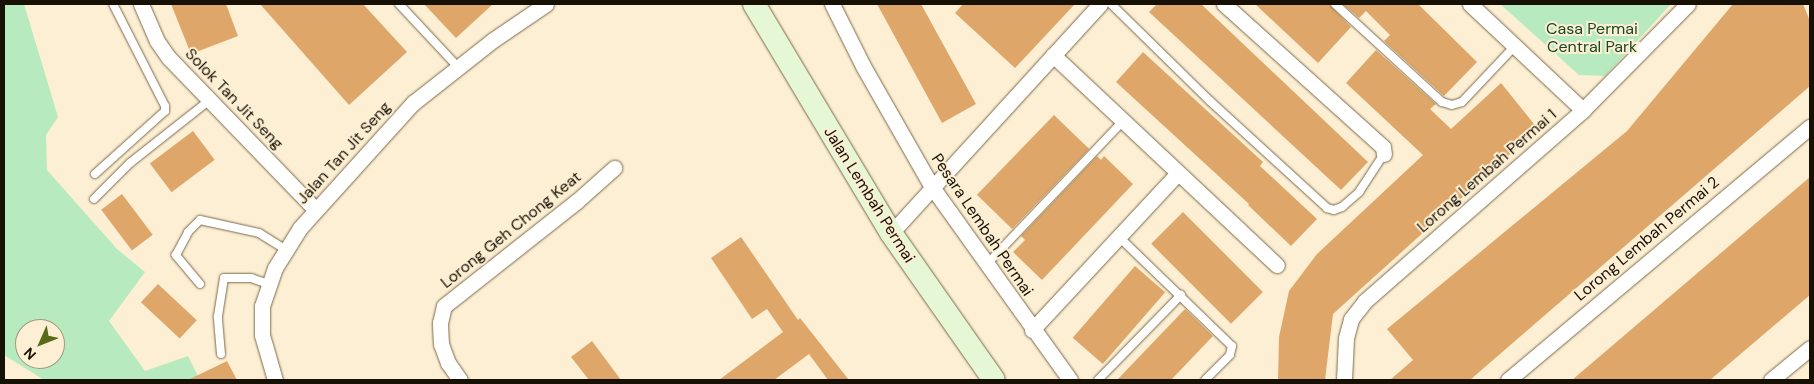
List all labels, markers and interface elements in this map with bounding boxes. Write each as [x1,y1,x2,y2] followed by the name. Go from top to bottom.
[1546,19,1638,57] park label: Casa Permai Central Park
[181,45,287,153] street label: Solok Tan Jit Seng
[293,98,395,208] street label: Jalan Tan Jit Seng
[1413,105,1561,237] street label: Lorong Lembah Permai 1
[819,123,919,267] street label: Jalan Lembah Permai
[927,150,1037,300] street label: Pesara Lembah Permai
[437,168,585,292] street label: Lorong Geh Chong Keat
[1571,173,1723,305] street label: Lorong Lembah Permai 2
[15,319,65,369] north arrow
[20,344,40,364] text: N

